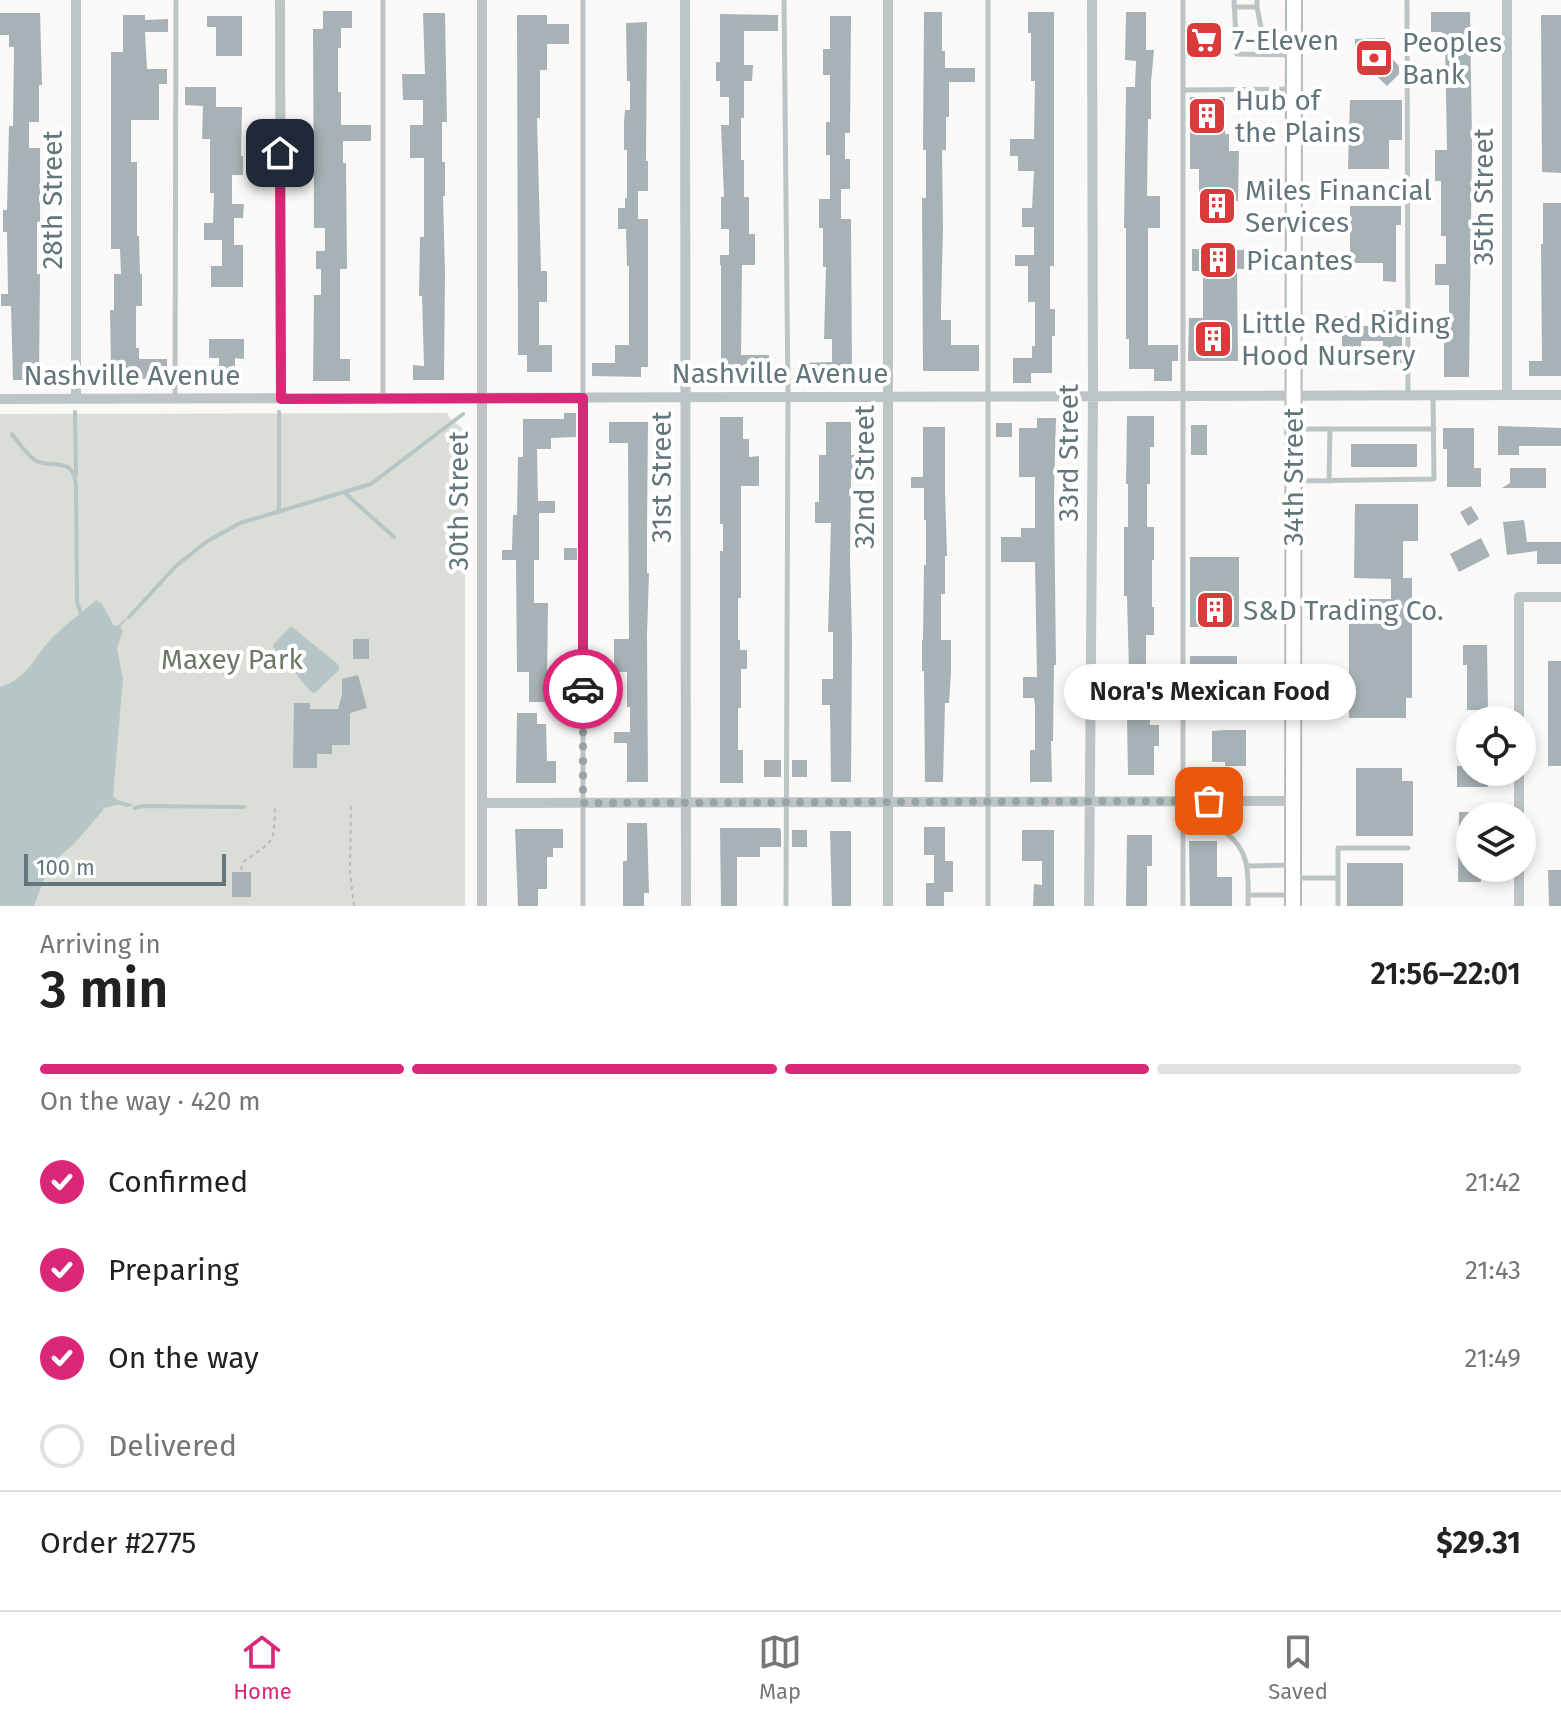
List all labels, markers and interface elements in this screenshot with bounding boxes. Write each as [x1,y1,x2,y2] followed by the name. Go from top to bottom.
[1183,19,1225,61] supermarket icon: 7-Eleven
[1232,24,1339,57] place label: 7-Eleven
[1402,26,1502,91] place label: Peoples Bank
[1353,37,1395,79] bank icon: Peoples Bank
[1235,84,1361,149] place label: Hub of the Plains
[1186,95,1228,137] building icon: Hub of the Plains
[246,119,314,187] pin
[1467,127,1500,266] street label: 35th Street
[36,130,69,270] street label: 28th Street
[258,131,302,175] icon: home
[1245,174,1432,239] place label: Miles Financial Services
[1196,185,1238,227] building icon: Miles Financial Services
[1197,239,1239,281] building icon: Picantes
[1246,244,1353,277] place label: Picantes
[1241,307,1450,372] place label: Little Red Riding Hood Nursery
[1192,318,1234,360] building icon: Little Red Riding Hood Nursery
[672,357,888,390] street label: Nashville Avenue
[24,359,240,392] street label: Nashville Avenue
[1052,383,1085,522] street label: 33rd Street
[848,404,881,549] street label: 32nd Street
[1277,407,1310,546] street label: 34th Street
[645,410,678,543] street label: 31st Street
[442,430,475,571] street label: 30th Street
[1194,589,1236,631] building icon: S&D Trading Co.
[1243,594,1444,627] place label: S&D Trading Co.
[161,643,304,676] park label: Maxey Park
[543,649,623,729] courier
[1063,665,1355,721] callout: Nora's Mexican Food
[561,667,605,711] icon: car
[1090,676,1330,707] text: Nora's Mexican Food
[1456,706,1536,882] map controls
[1456,706,1536,786] button: locate
[1175,767,1243,835] pin
[1187,779,1231,823] icon: bag
[1456,802,1536,882] button: layers
[24,850,226,886] scale bar
[36,854,95,881] text: 100 m
[40,929,161,960] text: Arriving in
[1370,956,1521,992] text: 21:56–22:01
[40,958,168,1021] text: 3 min
[40,1086,261,1117] text: On the way · 420 m
[40,1160,84,1204] icon: check
[108,1164,248,1200] text: Confirmed
[1465,1167,1521,1198] text: 21:42
[40,1248,84,1292] icon: check
[108,1252,239,1288] text: Preparing
[1465,1255,1521,1286] text: 21:43
[40,1336,84,1380] icon: check
[108,1340,259,1376] text: On the way
[1464,1343,1521,1374] text: 21:49
[108,1428,237,1464] text: Delivered
[40,1525,196,1561] text: Order #2775
[1436,1525,1521,1561] text: $29.31
[233,1630,292,1705] tab: Home
[758,1630,802,1705] tab: Map
[1268,1630,1328,1705] tab: Saved

